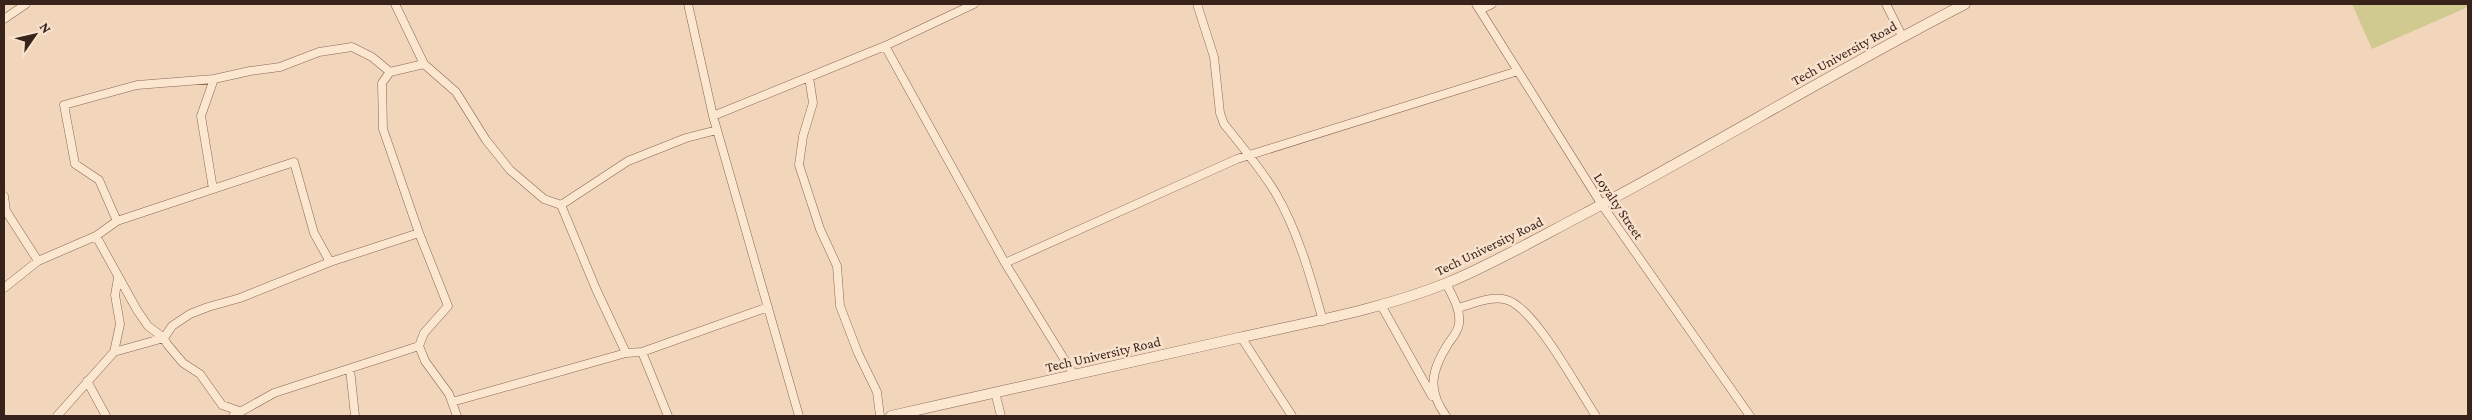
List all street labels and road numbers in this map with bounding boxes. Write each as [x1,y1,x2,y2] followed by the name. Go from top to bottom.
[1789,17,1900,89] street label: Tech University Road
[1591,170,1647,243] street label: Loyalty Street
[1433,213,1546,279] street label: Tech University Road
[1044,333,1163,375] street label: Tech University Road

